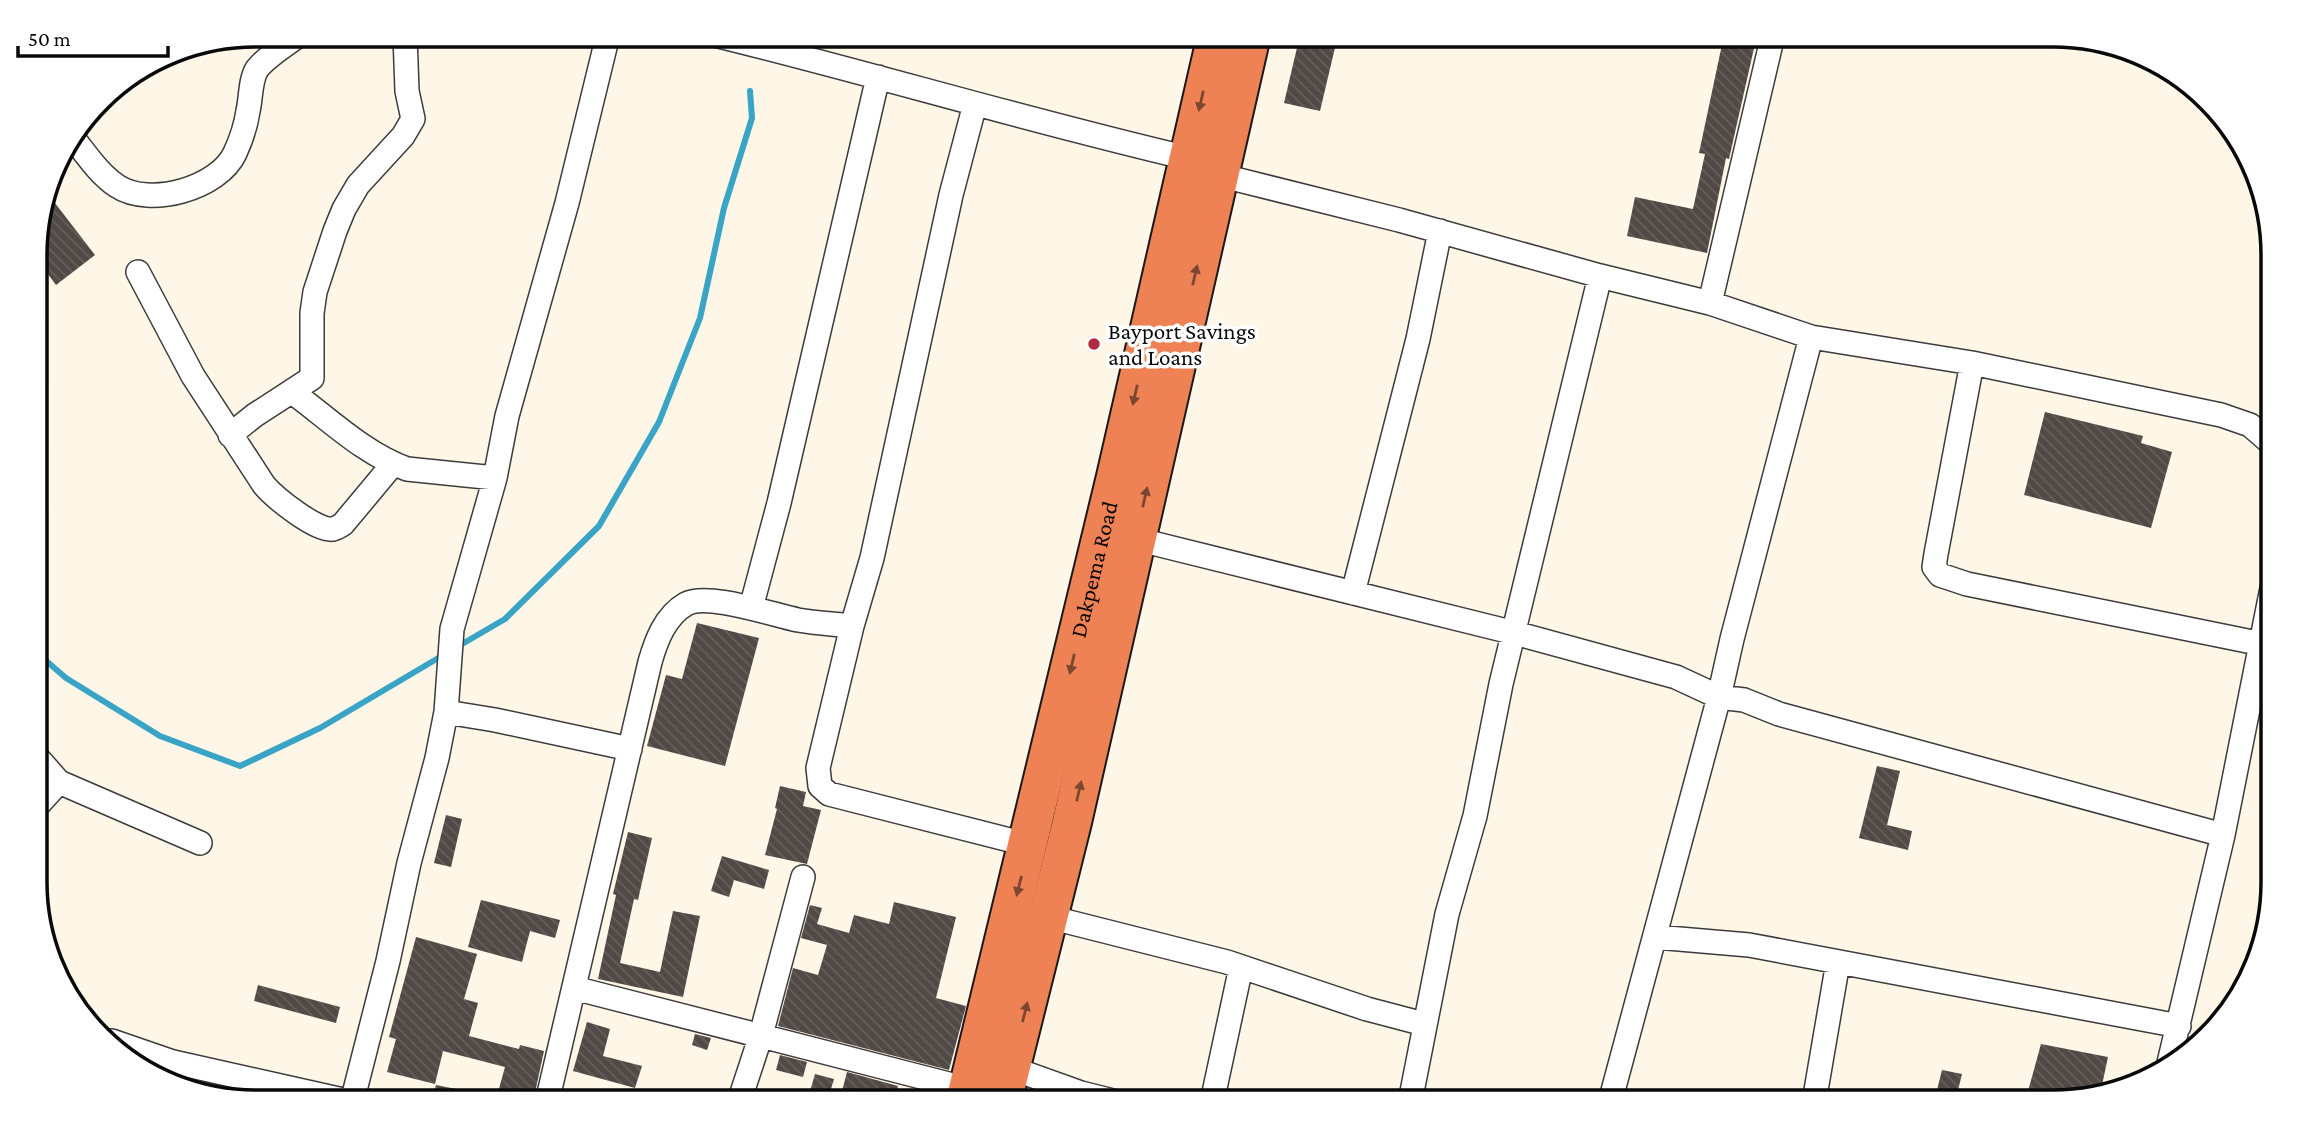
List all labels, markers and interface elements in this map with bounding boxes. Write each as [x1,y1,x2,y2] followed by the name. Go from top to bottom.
[18,14,168,58] scale bar
[28,27,71,51] text: 50 m
[1195,91,1206,113] one-way arrow
[1190,264,1201,286] one-way arrow
[1108,318,1256,370] place label: Bayport Savings and Loans
[1086,336,1102,352] marker: Bayport Savings and Loans
[1129,384,1140,406] one-way arrow
[1140,486,1151,508] one-way arrow
[1065,499,1123,640] street label: Dakpema Road
[1066,653,1077,675] one-way arrow
[1073,780,1084,802] one-way arrow
[1013,875,1024,897] one-way arrow
[1020,1001,1031,1023] one-way arrow

